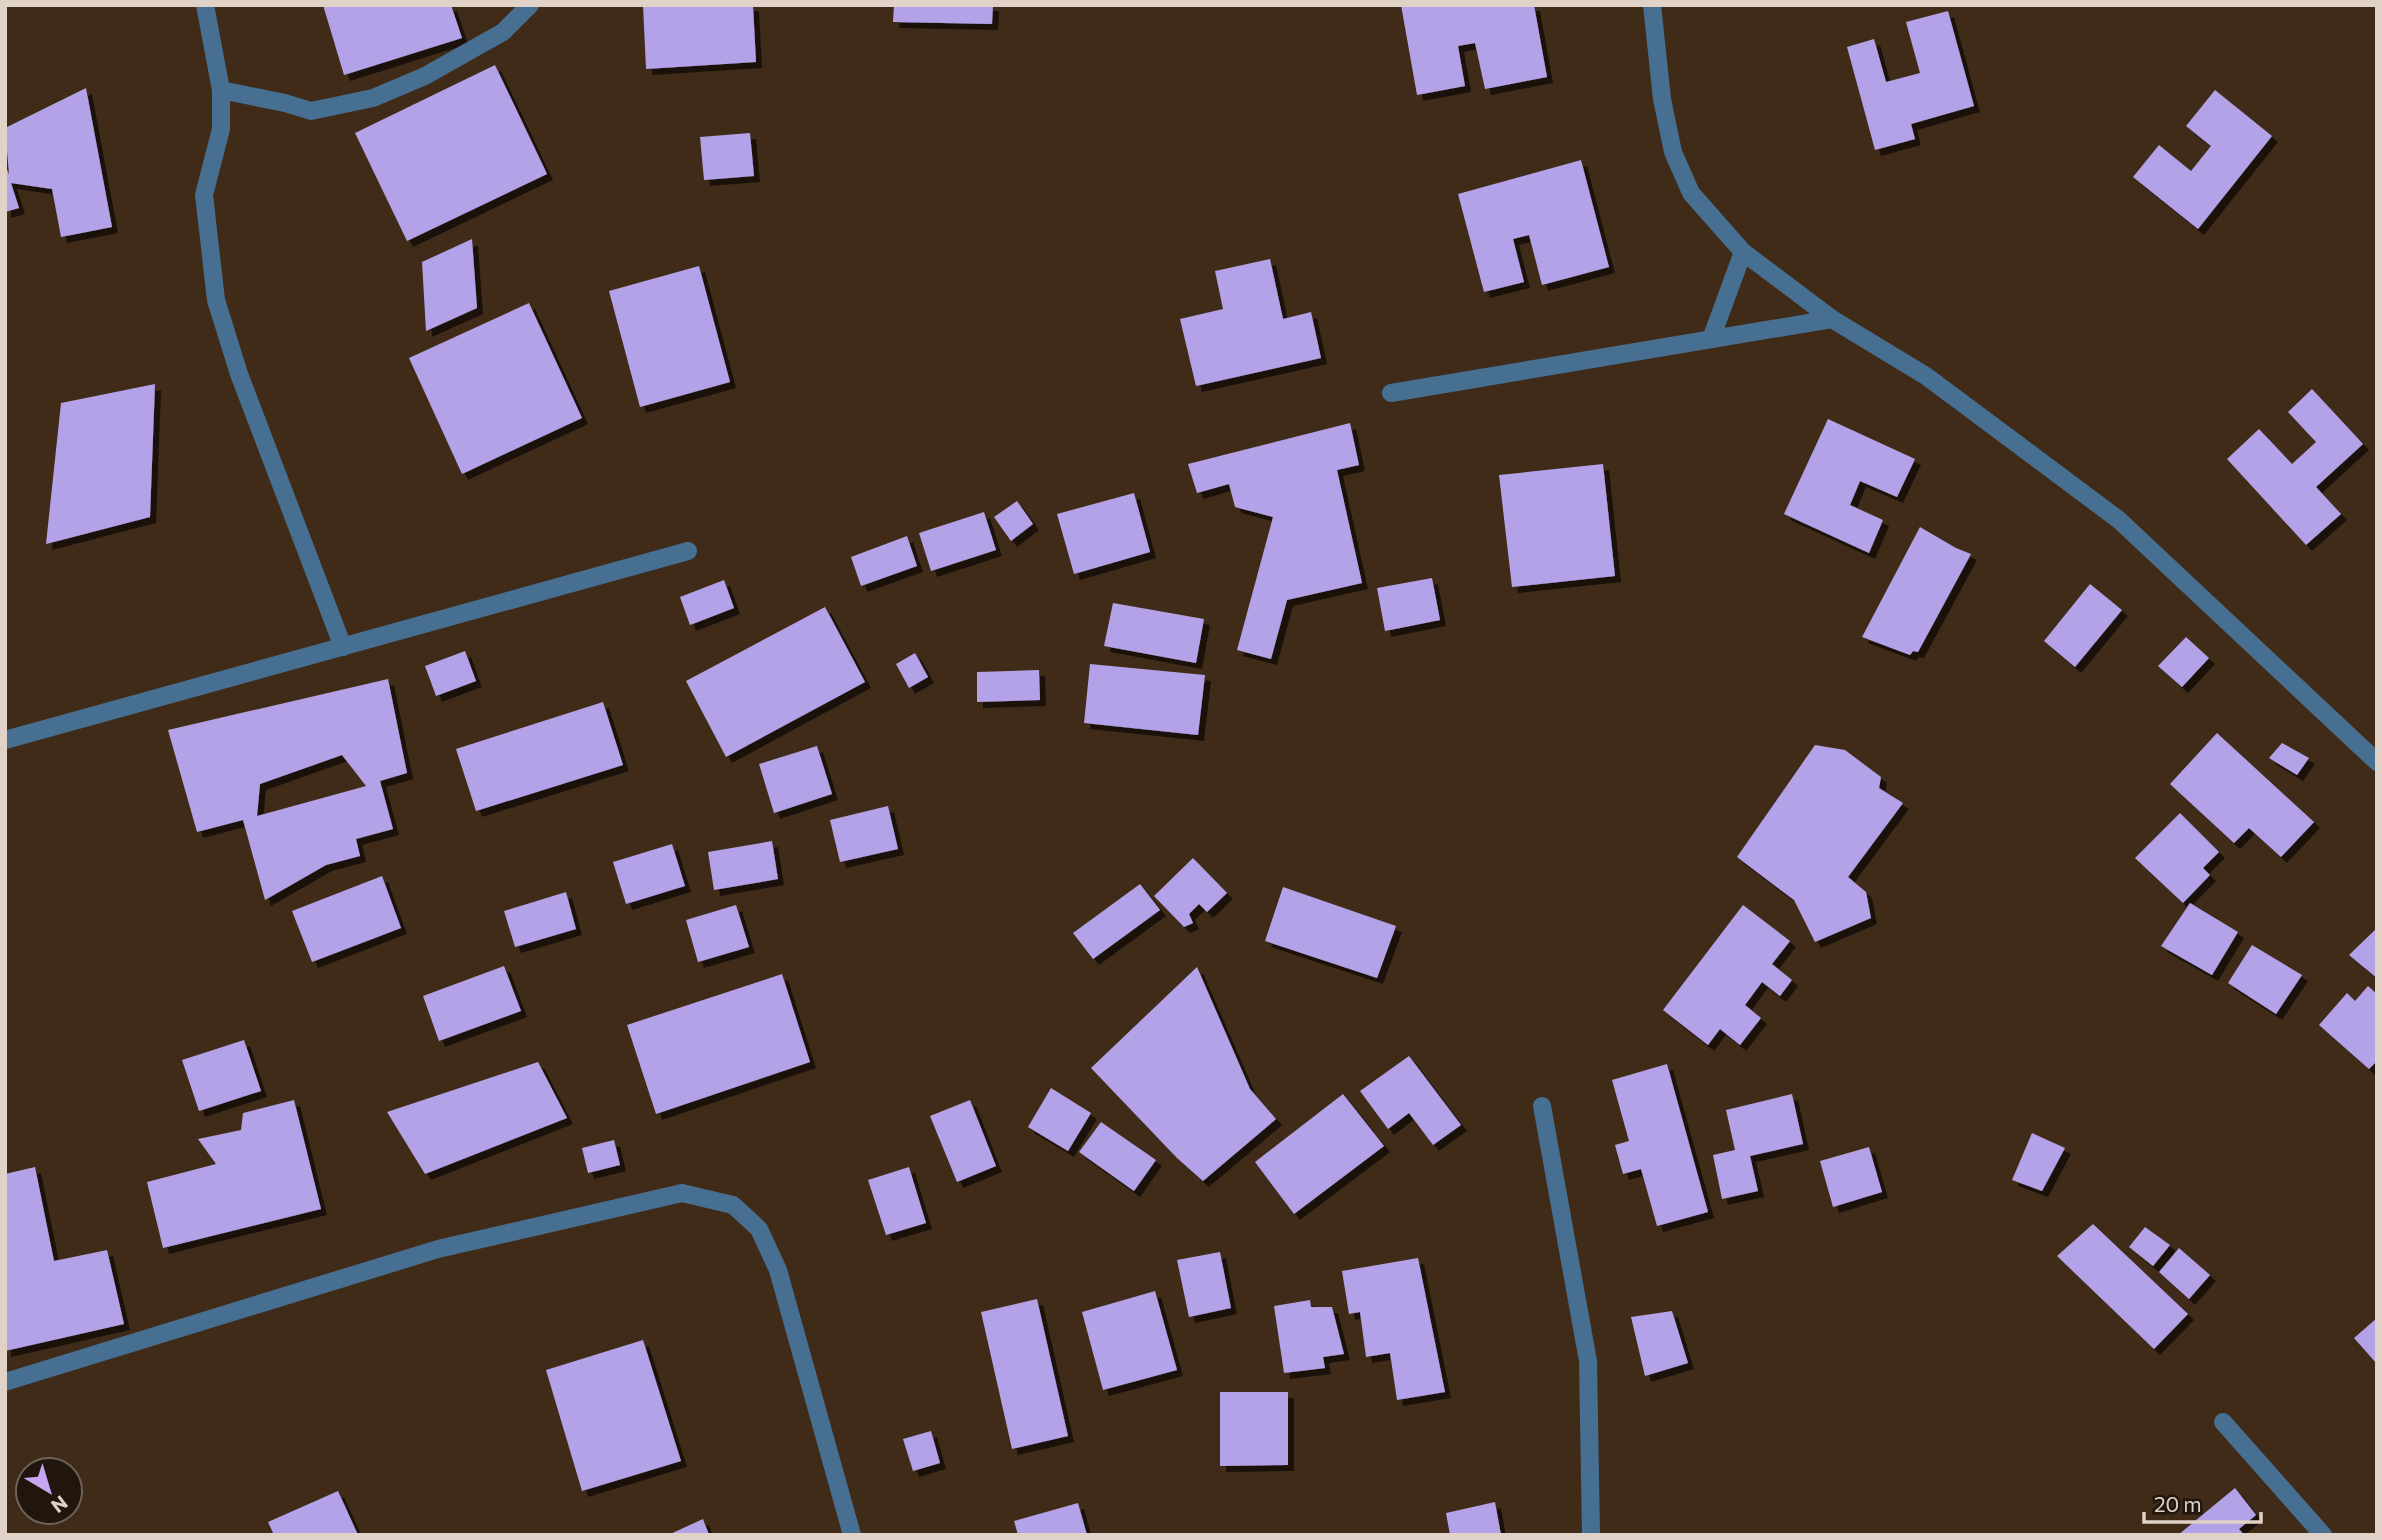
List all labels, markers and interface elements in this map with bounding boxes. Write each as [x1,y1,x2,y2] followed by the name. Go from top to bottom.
[14,1456,84,1526] north arrow
[2144,1480,2261,1524] scale bar
[47,1491,72,1518] text: N
[2154,1491,2202,1516] text: 20 m

